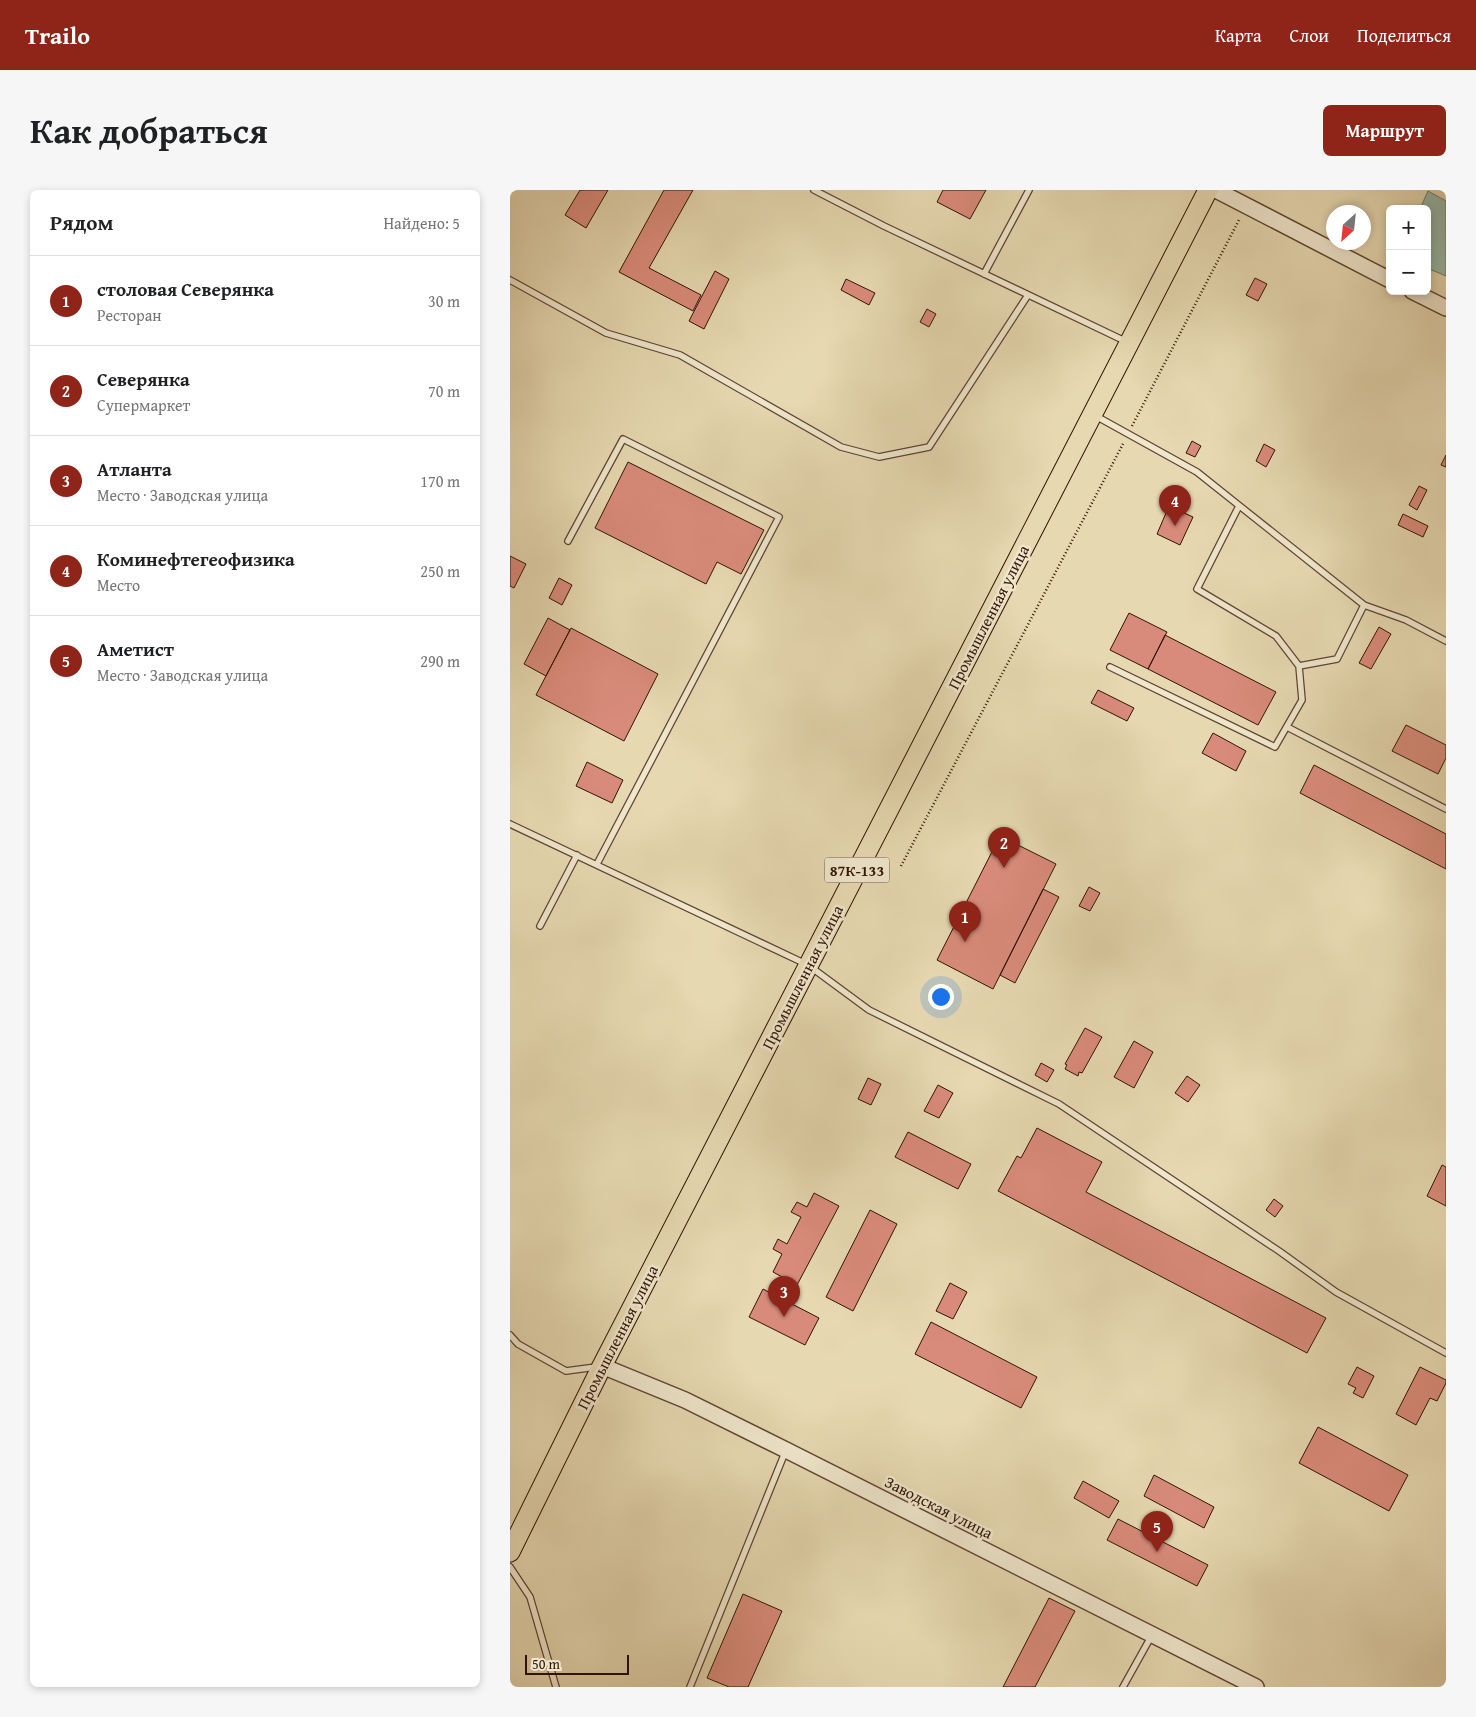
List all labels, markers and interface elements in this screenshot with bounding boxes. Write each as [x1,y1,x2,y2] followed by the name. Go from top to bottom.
[25,18,90,53] text: Trailo
[1215,22,1262,49] text: Карта
[1290,22,1329,49] text: Слои
[1357,22,1451,49] text: Поделиться
[30,105,268,156] text: Как добраться
[1323,105,1446,156] button: Маршрут
[1326,205,1371,250] north arrow
[1386,205,1431,295] map controls
[1386,205,1431,250] button: +
[50,207,113,238] text: Рядом
[383,211,460,235] text: Найдено: 5
[1386,250,1431,295] button: −
[97,275,274,303] text: столовая Северянка
[62,289,70,313] text: 1
[428,289,460,313] text: 30 m
[97,303,162,327] text: Ресторан
[97,365,190,393] text: Северянка
[62,379,70,403] text: 2
[428,379,460,403] text: 70 m
[97,393,190,417] text: Супермаркет
[97,455,172,483] text: Атланта
[62,469,70,493] text: 3
[420,469,460,493] text: 170 m
[97,483,268,507] text: Место · Заводская улица
[1159,485,1191,526] pin: 4
[941,540,1035,693] street label: Промышленная улица
[97,545,295,573] text: Коминефтегеофизика
[62,559,70,583] text: 4
[420,559,460,583] text: 250 m
[97,573,140,597] text: Место
[97,635,174,663] text: Аметист
[62,649,70,673] text: 5
[420,649,460,673] text: 290 m
[97,663,268,687] text: Место · Заводская улица
[988,827,1020,868] pin: 2
[824,858,890,882] road number: 87К-133
[755,900,849,1053] street label: Промышленная улица
[949,901,981,942] pin: 1
[928,984,954,1010] your location
[570,1260,664,1413] street label: Промышленная улица
[768,1276,800,1317] pin: 3
[881,1469,998,1545] street label: Заводская улица
[1141,1511,1173,1552] pin: 5
[525,1652,629,1675] scale bar
[532,1654,560,1674] text: 50 m

